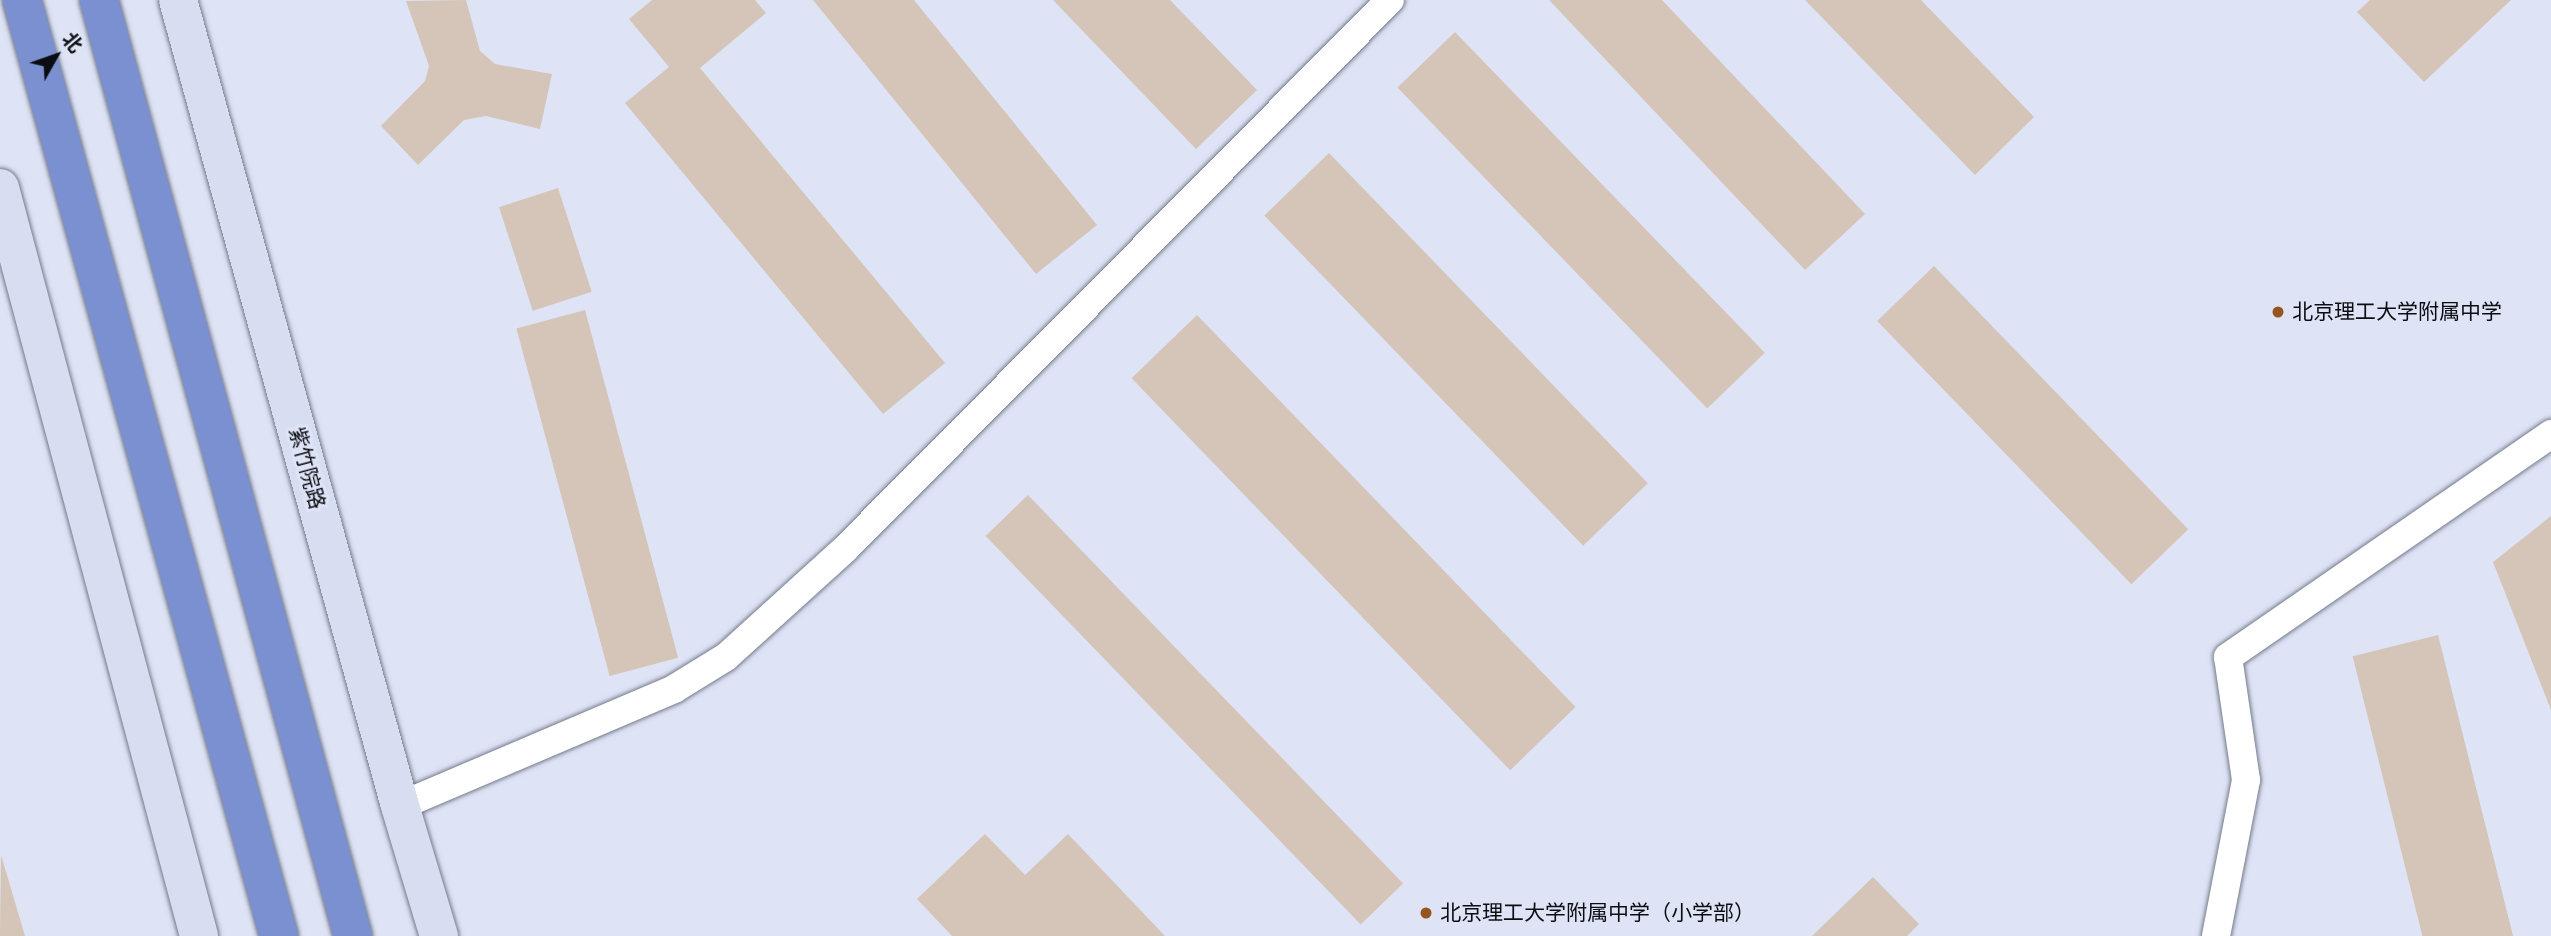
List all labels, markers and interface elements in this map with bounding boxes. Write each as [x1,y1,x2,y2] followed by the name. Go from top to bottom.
[21,21,91,91] north arrow
[58,27,87,57] text: 北
[2292,299,2502,325] place label: 北京理工大学附属中学
[2270,304,2286,320] marker: 北京理工大学附属中学
[284,424,330,512] street label: 紫竹院路
[1440,900,1755,926] place label: 北京理工大学附属中学（小学部）
[1418,905,1434,921] marker: 北京理工大学附属中学（小学部）

